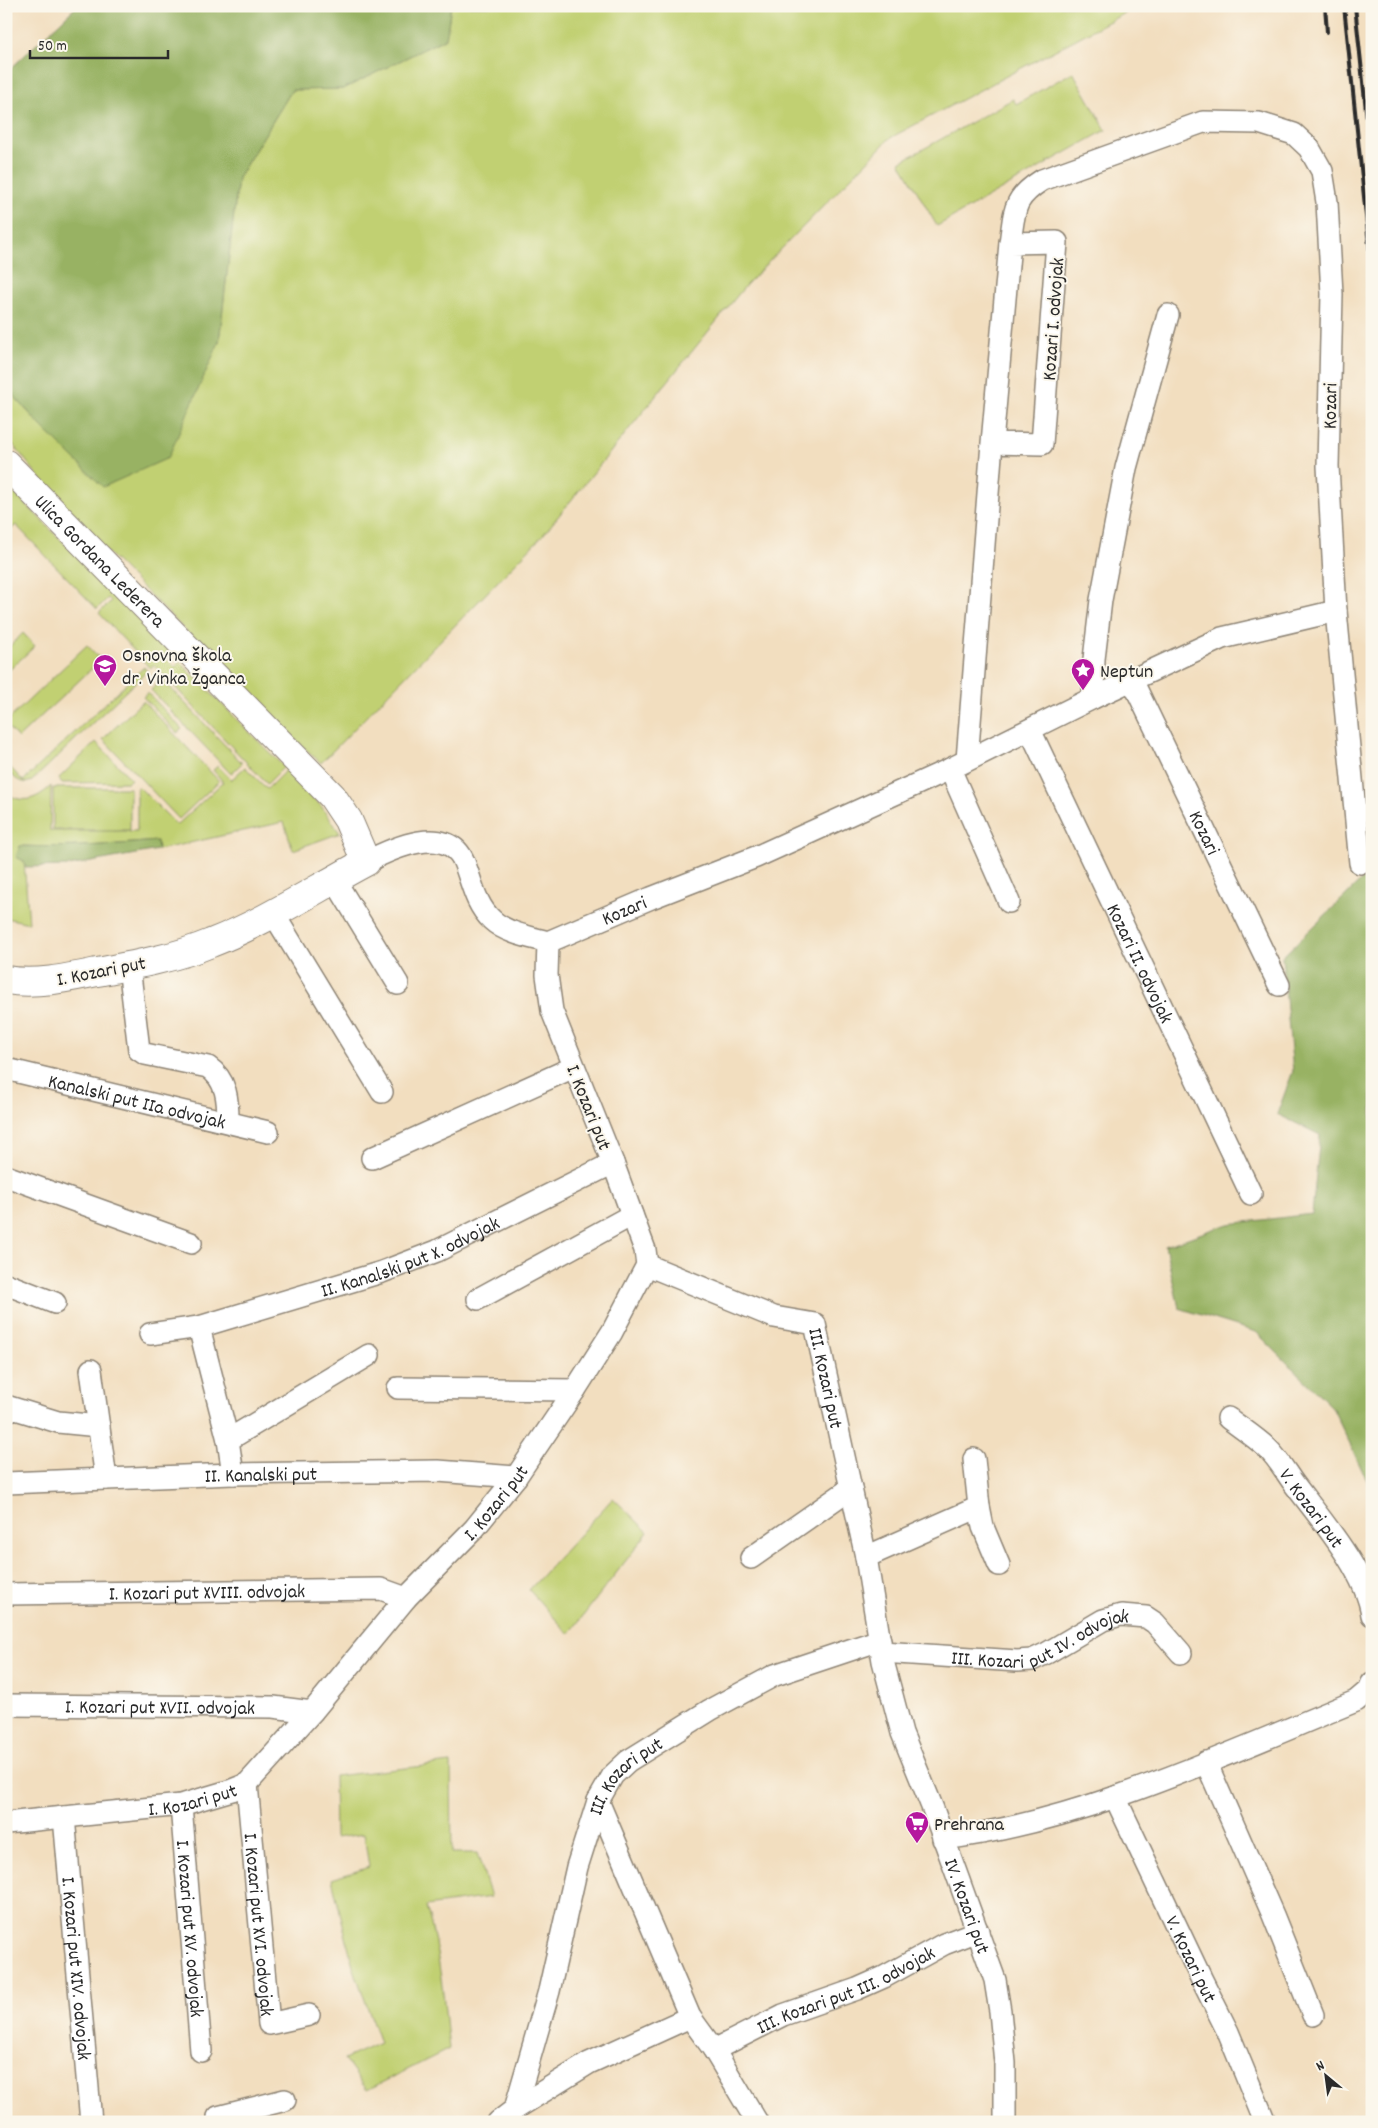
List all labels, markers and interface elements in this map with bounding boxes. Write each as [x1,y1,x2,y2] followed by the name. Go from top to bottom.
[30,28,168,60] scale bar
[38,36,67,58] text: 50 m
[1037,257,1073,382] street label: Kozari I. odvojak
[1318,382,1346,429] street label: Kozari
[27,490,171,636] street label: Ulica Gordana Lederera
[122,643,246,694] place label: Osnovna škola dr. Vinka Žganca
[92,653,118,687] school or university icon: Osnovna škola dr. Vinka Žganca
[1070,657,1096,691] place icon: Neptun
[1100,659,1153,687] place label: Neptun
[1180,807,1225,861] street label: Kozari
[598,890,652,934] street label: Kozari
[1098,900,1179,1029] street label: Kozari II. odvojak
[55,951,148,995] street label: I. Kozari put
[557,1061,617,1155] street label: I. Kozari put
[45,1069,228,1138] street label: Kanalski put IIa odvojak
[318,1211,505,1307] street label: II. Kanalski put X. odvojak
[799,1325,849,1432] street label: III. Kozari put
[458,1461,537,1549] street label: I. Kozari put
[204,1462,317,1492] street label: II. Kanalski put
[1270,1464,1349,1555] street label: V. Kozari put
[109,1579,305,1610] street label: I. Kozari put XVIII. odvojak
[950,1604,1130,1678] street label: III. Kozari put IV. odvojak
[65,1694,255,1724] street label: I. Kozari put XVII. odvojak
[583,1731,669,1819] street label: III. Kozari put
[147,1778,242,1825] street label: I. Kozari put
[904,1810,930,1844] supermarket icon: Prehrana
[934,1812,1004,1840] place label: Prehrana
[235,1832,279,2018] street label: I. Kozari put XVI. odvojak
[167,1839,209,2019] street label: I. Kozari put XV. odvojak
[935,1855,995,1958] street label: IV. Kozari put
[52,1876,96,2062] street label: I. Kozari put XIV. odvojak
[1156,1912,1222,2008] street label: V. Kozari put
[753,1941,941,2043] street label: III. Kozari put III. odvojak
[1300,2050,1350,2100] north arrow
[1313,2056,1329,2077] text: N

